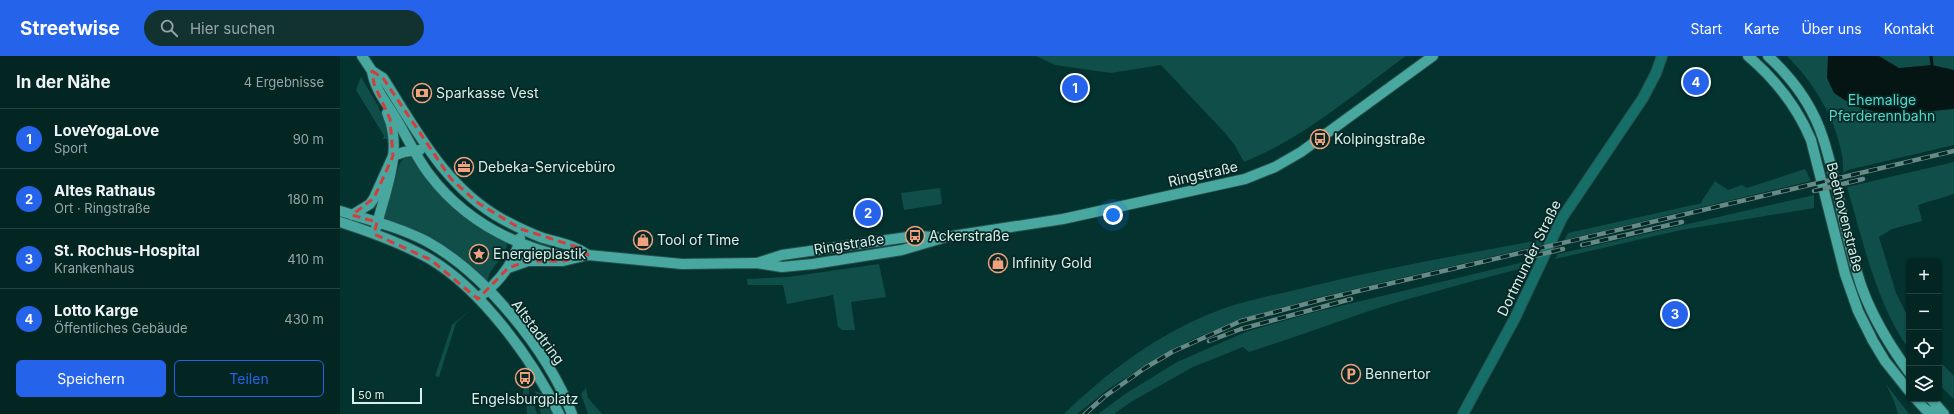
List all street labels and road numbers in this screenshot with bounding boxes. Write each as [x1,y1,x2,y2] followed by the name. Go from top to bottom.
[1166,157,1239,190] street label: Ringstraße
[1824,160,1867,273] street label: Beethovenstraße
[1493,197,1564,318] street label: Dortmunder Straße
[812,230,885,257] street label: Ringstraße
[509,296,568,367] street label: Altstadtring

